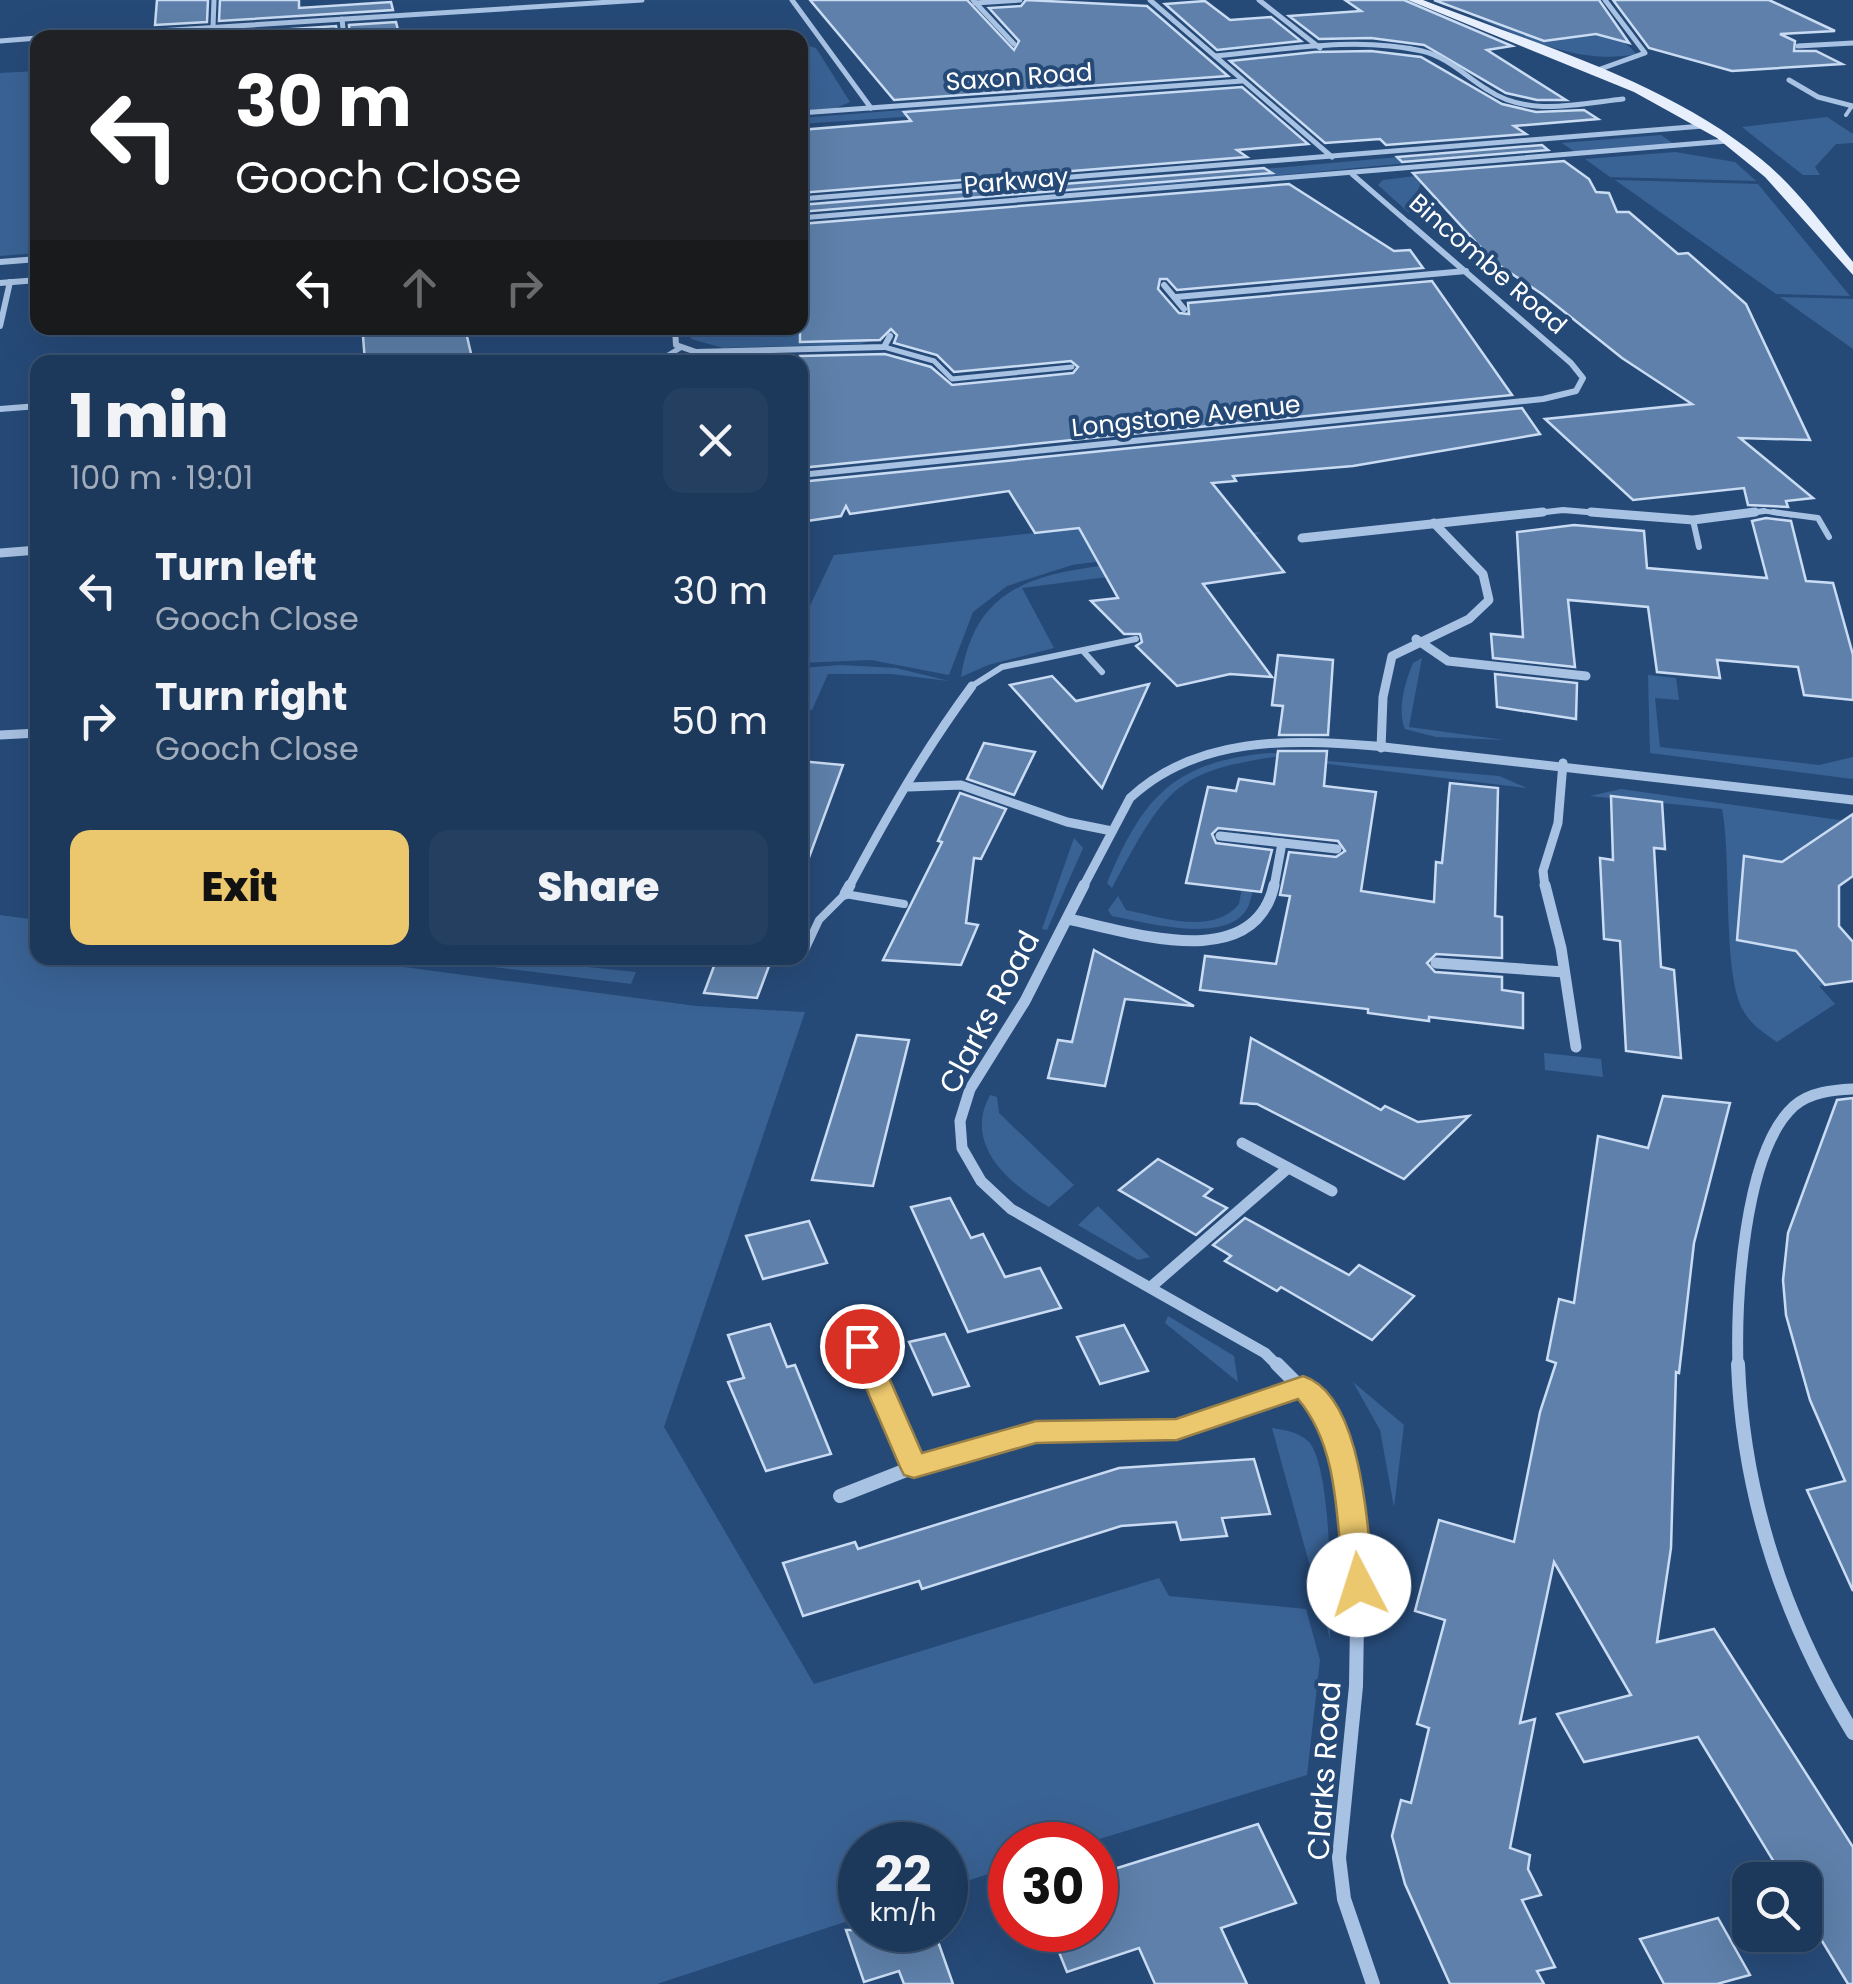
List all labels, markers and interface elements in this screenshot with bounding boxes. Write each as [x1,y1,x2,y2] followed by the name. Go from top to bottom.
[235,52,412,151] text: 30 m
[944,54,1094,100] street label: Saxon Road
[70,70,200,200] icon: left
[235,146,522,209] text: Gooch Close
[962,159,1070,203] street label: Parkway
[1402,186,1574,342] street label: Bincombe Road
[287,260,342,315] icon: left
[392,260,447,315] icon: ahead
[497,260,552,315] icon: right
[70,374,228,458] text: 1 min
[1070,387,1302,445] street label: Longstone Avenue
[663,388,768,493] button: close
[70,455,253,500] text: 100 m · 19:01
[155,540,317,593] text: Turn left
[70,563,125,618] icon: left
[672,564,768,617] text: 30 m
[155,596,359,641] text: Gooch Close
[155,670,347,723] text: Turn right
[70,693,125,748] icon: right
[671,694,768,747] text: 50 m
[155,726,359,771] text: Gooch Close
[70,830,409,945] button: Exit
[429,830,768,945] button: Share
[928,923,1050,1101] street label: Clarks Road
[820,1304,905,1389] pin
[835,1319,890,1374] icon: arrive
[1307,1533,1411,1637] position arrow
[1296,1680,1352,1862] street label: Clarks Road
[988,1822,1118,1952] speed limit sign: 30
[874,1839,932,1910] text: 22
[1732,1862,1822,1952] map controls
[1732,1862,1822,1952] button: search
[870,1895,936,1930] text: km/h

